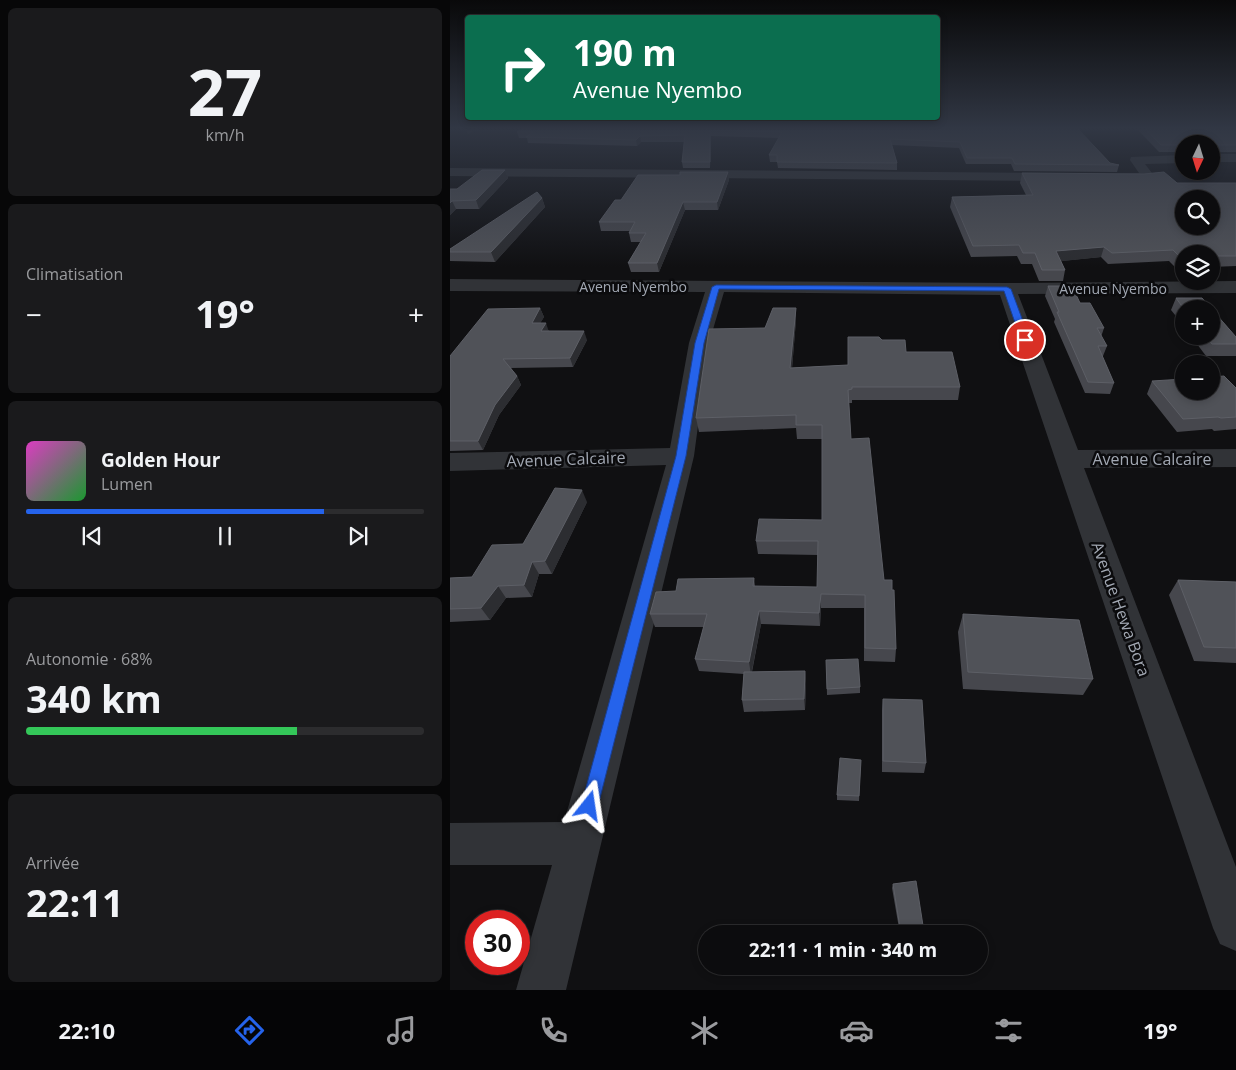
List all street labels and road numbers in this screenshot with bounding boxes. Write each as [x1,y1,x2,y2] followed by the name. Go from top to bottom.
[579,277,687,296] street label: Avenue Nyembo
[1059,279,1167,298] street label: Avenue Nyembo
[506,446,626,472] street label: Avenue Calcaire
[1093,448,1212,470] street label: Avenue Calcaire
[1086,539,1156,679] street label: Avenue Hewa Bora

